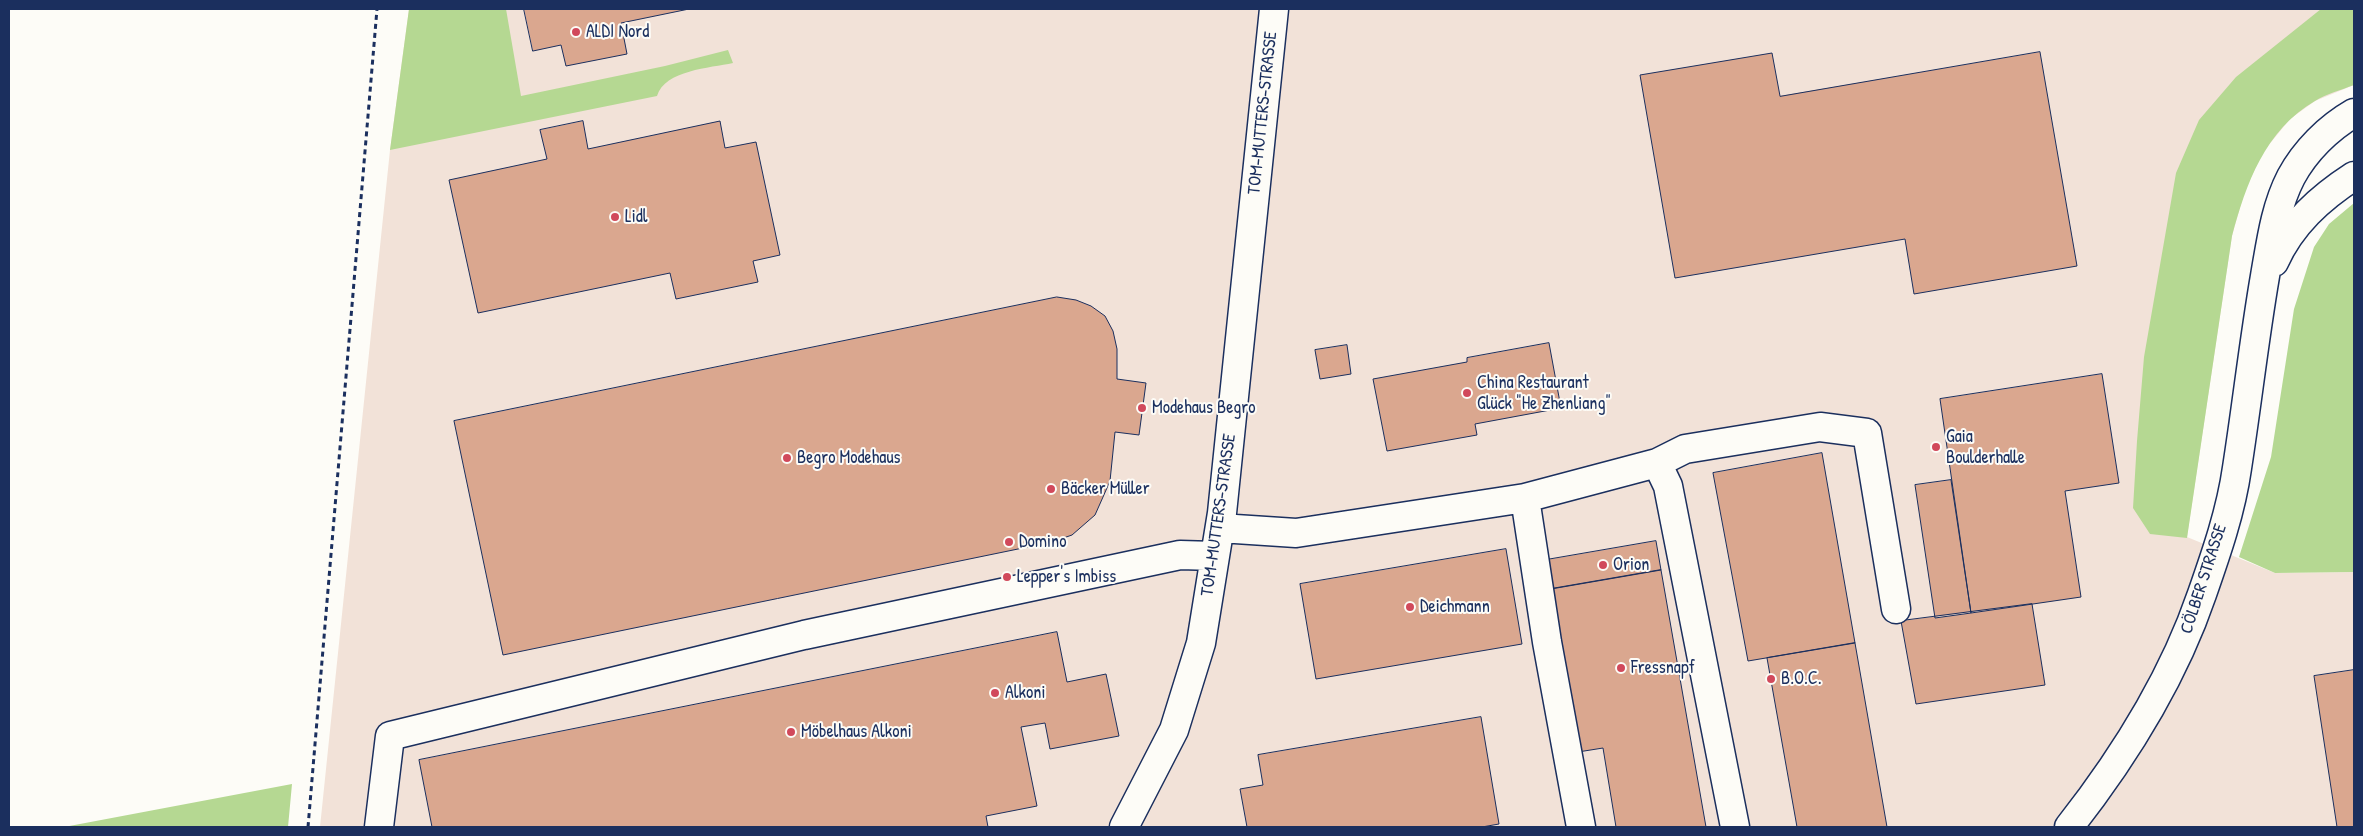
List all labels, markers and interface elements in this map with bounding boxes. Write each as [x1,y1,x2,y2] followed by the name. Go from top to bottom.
[586,21,649,43] place label: ALDI Nord
[570,26,582,38] marker: ALDI Nord
[1244,30,1282,196] street label: TOM-MUTTERS-STRASSE
[625,206,648,228] place label: Lidl
[609,211,621,223] marker: Lidl
[1477,372,1611,414] place label: China Restaurant Glück "He Zhenliang"
[1461,387,1473,399] marker: China Restaurant Glück "He Zhenliang"
[1152,397,1256,419] place label: Modehaus Begro
[1136,402,1148,414] marker: Modehaus Begro
[1946,426,2025,468] place label: Gaia Boulderhalle
[1197,432,1241,598] street label: TOM-MUTTERS-STRASSE
[1930,441,1942,453] marker: Gaia Boulderhalle
[797,447,901,469] place label: Begro Modehaus
[781,452,793,464] marker: Begro Modehaus
[1061,478,1150,500] place label: Bäcker Müller
[1045,483,1057,495] marker: Bäcker Müller
[2176,521,2232,637] street label: CÖLBER STRASSE
[1019,531,1066,553] place label: Domino
[1003,536,1015,548] marker: Domino
[1613,554,1649,576] place label: Orion
[1597,559,1609,571] marker: Orion
[1017,566,1116,588] place label: Lepper's Imbiss
[1001,571,1013,583] marker: Lepper's Imbiss
[1420,596,1490,618] place label: Deichmann
[1404,601,1416,613] marker: Deichmann
[1631,657,1695,679] place label: Fressnapf
[1615,662,1627,674] marker: Fressnapf
[1781,668,1822,690] place label: B.O.C.
[1765,673,1777,685] marker: B.O.C.
[1005,682,1045,704] place label: Alkoni
[989,687,1001,699] marker: Alkoni
[801,721,912,743] place label: Möbelhaus Alkoni
[785,726,797,738] marker: Möbelhaus Alkoni

